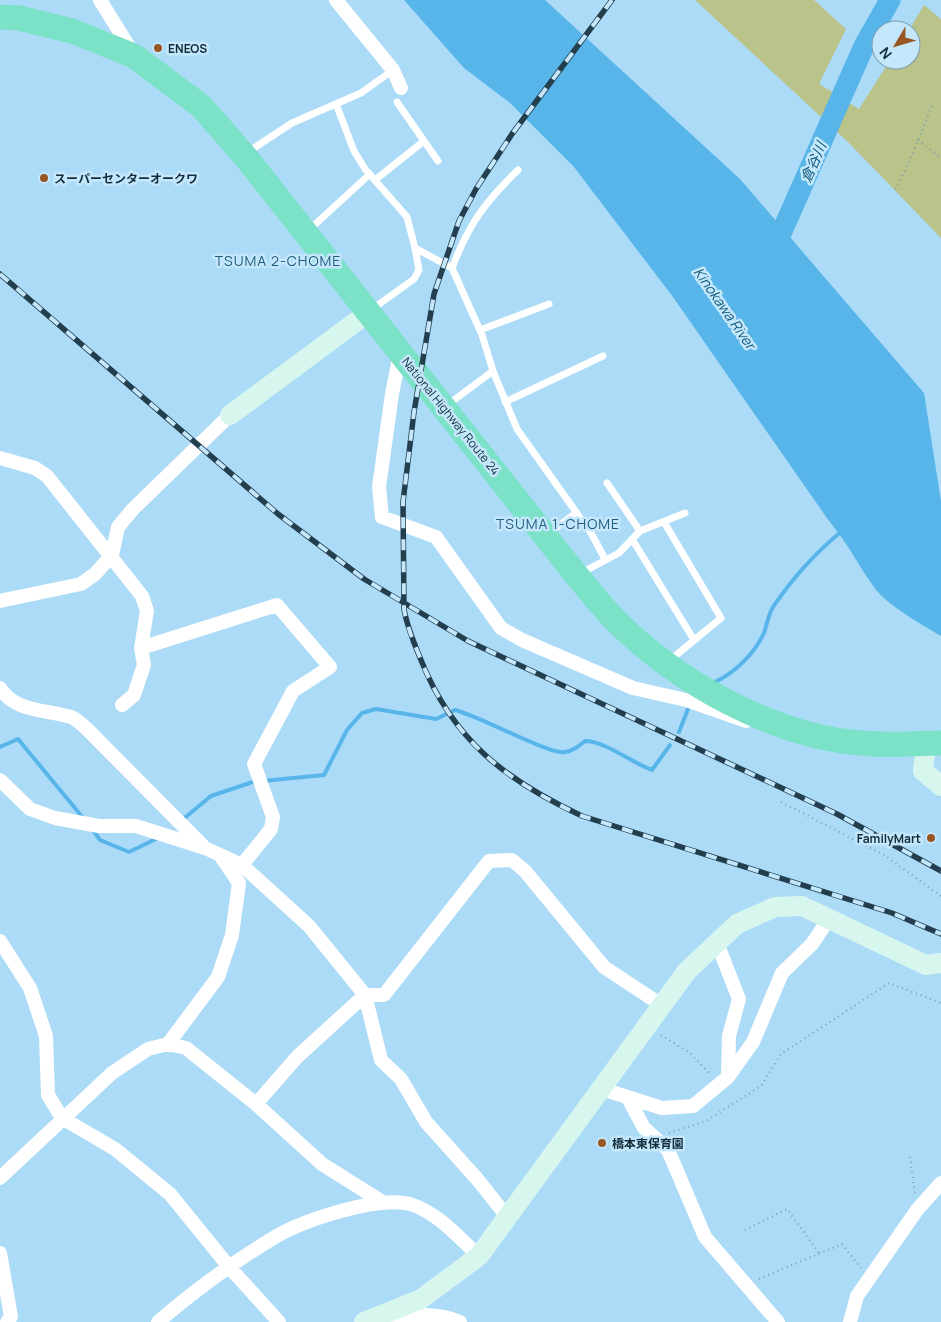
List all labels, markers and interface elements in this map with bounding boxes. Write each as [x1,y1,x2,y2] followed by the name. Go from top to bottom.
[871,20,921,70] north arrow
[168,40,207,57] place label: ENEOS
[152,42,164,54] marker: ENEOS
[875,43,896,63] text: N
[796,137,831,185] water label: 倉谷川
[54,170,198,187] place label: スーパーセンターオークワ
[38,172,50,184] marker: スーパーセンターオークワ
[215,251,341,270] district label: TSUMA 2-CHOME
[690,263,761,354] water label: Kinokawa River
[398,353,504,479] street label: National Highway Route 24
[496,514,620,533] district label: TSUMA 1-CHOME
[857,830,921,847] place label: FamilyMart
[925,832,937,844] marker: FamilyMart
[612,1135,684,1152] place label: 橋本東保育園
[596,1137,608,1149] marker: 橋本東保育園

